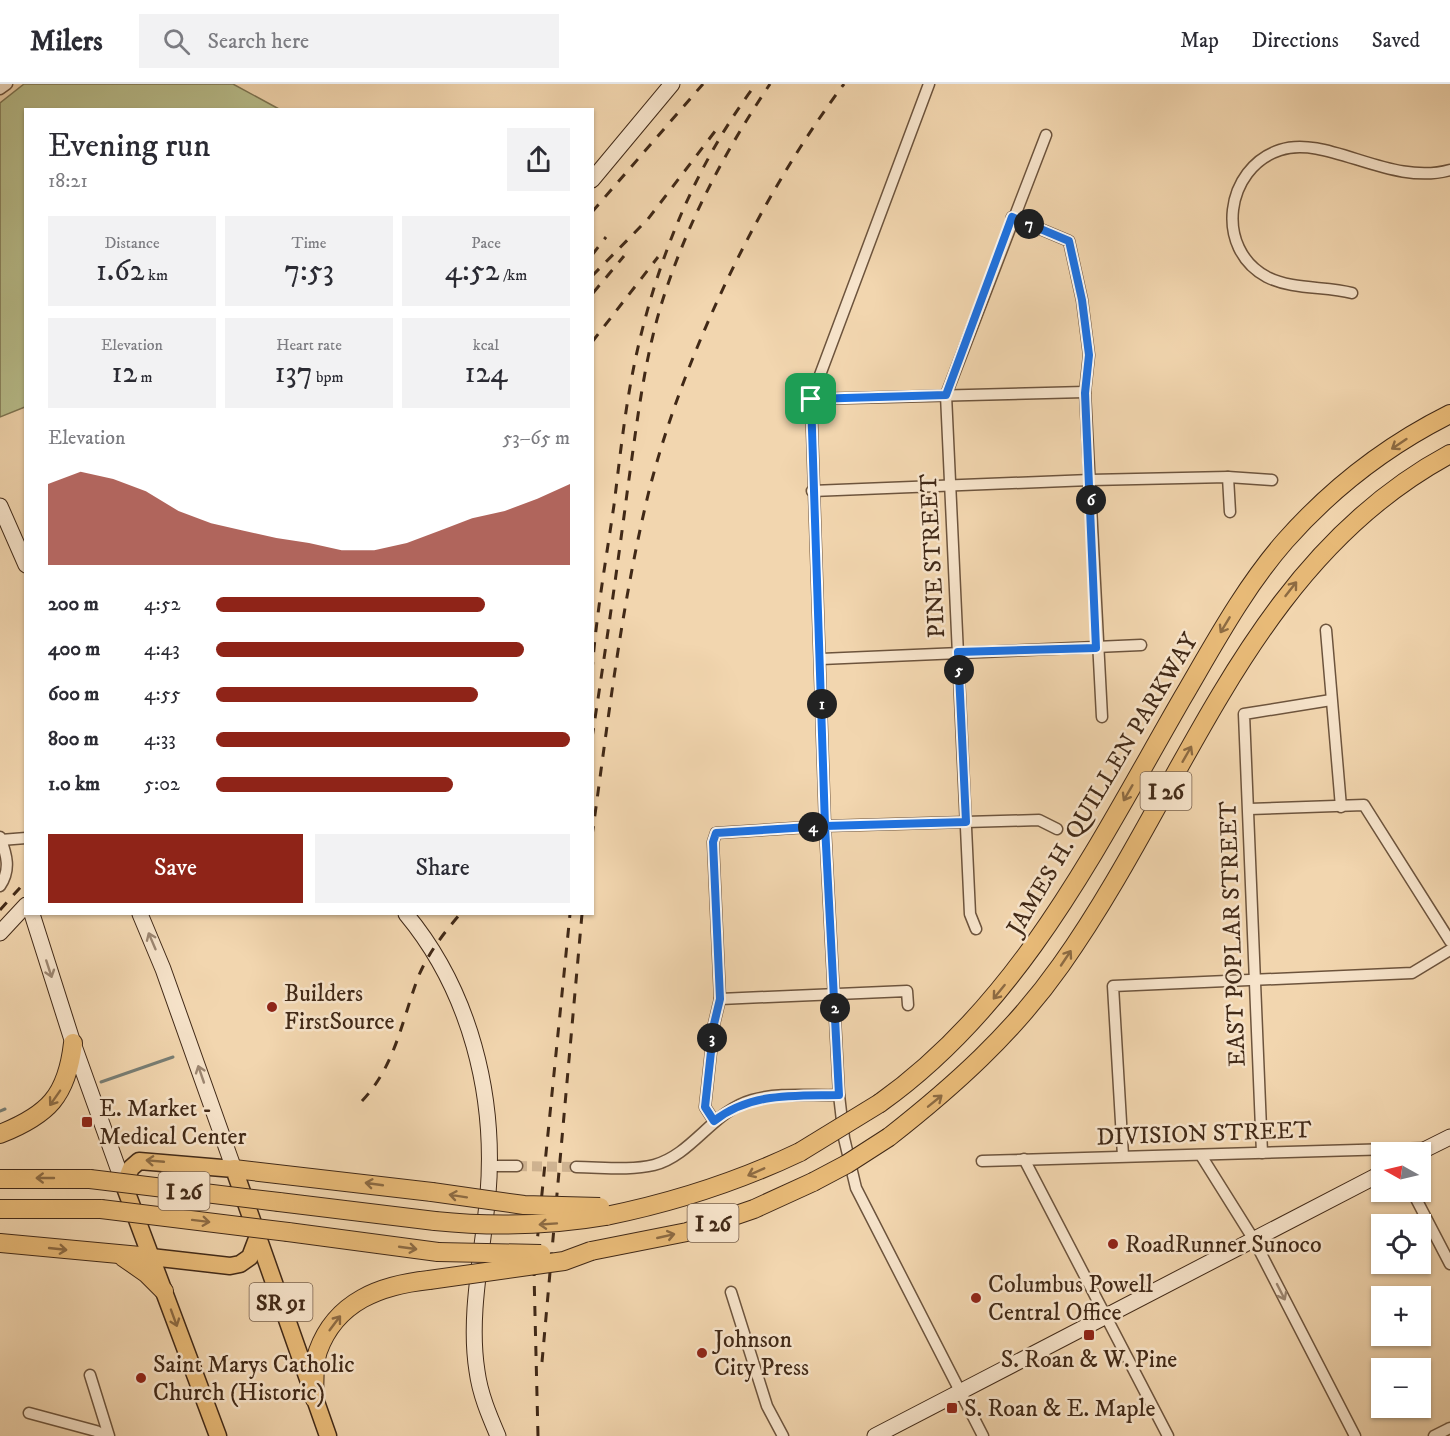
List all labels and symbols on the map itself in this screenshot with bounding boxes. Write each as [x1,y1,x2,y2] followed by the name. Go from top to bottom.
[1014,209,1044,239] pin: 7
[785,373,836,424] pin
[1391,438,1408,450] one-way arrow
[914,473,952,639] street label: PINE STREET
[1076,485,1106,515] pin: 6
[1284,581,1297,597] one-way arrow
[1219,616,1231,633] one-way arrow
[1000,627,1206,943] street label: JAMES H. QUILLEN PARKWAY
[944,655,974,685] pin: 5
[807,689,837,719] pin: 1
[1181,746,1193,763] one-way arrow
[1140,772,1192,810] road number: I 26
[1121,784,1133,801] one-way arrow
[1213,801,1253,1067] street label: EAST POPLAR STREET
[798,812,828,842] pin: 4
[146,932,157,951] one-way arrow
[1060,950,1072,966] one-way arrow
[44,959,55,978] one-way arrow
[284,979,395,1037] place label: Builders FirstSource
[992,984,1006,999] one-way arrow
[820,993,850,1023] pin: 2
[265,1000,279,1014] marker: Builders FirstSource
[697,1023,727,1053] pin: 3
[194,1065,205,1084] one-way arrow
[49,1089,61,1105] one-way arrow
[99,1094,247,1152] place label: E. Market - Medical Center
[926,1094,942,1107] one-way arrow
[80,1115,94,1129] marker: E. Market - Medical Center
[1096,1115,1312,1153] street label: DIVISION STREET
[1371,1142,1431,1202] north arrow
[145,1155,165,1166] one-way arrow
[748,1167,766,1179] one-way arrow
[35,1172,55,1184] one-way arrow
[158,1172,210,1210] road number: I 26
[365,1179,385,1190] one-way arrow
[449,1190,468,1201] one-way arrow
[688,1204,738,1242] road number: I 26
[191,1216,210,1227] one-way arrow
[539,1219,559,1230] one-way arrow
[656,1230,675,1242] one-way arrow
[1125,1230,1322,1260] place label: RoadRunner Sunoco
[1106,1237,1120,1251] marker: RoadRunner Sunoco
[47,1243,67,1254] one-way arrow
[398,1243,418,1254] one-way arrow
[988,1270,1154,1328] place label: Columbus Powell Central Office
[250,1283,312,1321] road number: SR 91
[1276,1283,1287,1301] one-way arrow
[969,1291,983,1305] marker: Columbus Powell Central Office
[170,1308,181,1327] one-way arrow
[328,1315,341,1331] one-way arrow
[712,1325,809,1383] place label: Johnson City Press
[1082,1328,1096,1342] marker: S. Roan & W. Pine
[1001,1345,1177,1375] place label: S. Roan & W. Pine
[695,1346,709,1360] marker: Johnson City Press
[153,1350,354,1408] place label: Saint Marys Catholic Church (Historic)
[134,1371,148,1385] marker: Saint Marys Catholic Church (Historic)
[964,1394,1155,1424] place label: S. Roan & E. Maple
[945,1401,959,1415] marker: S. Roan & E. Maple

